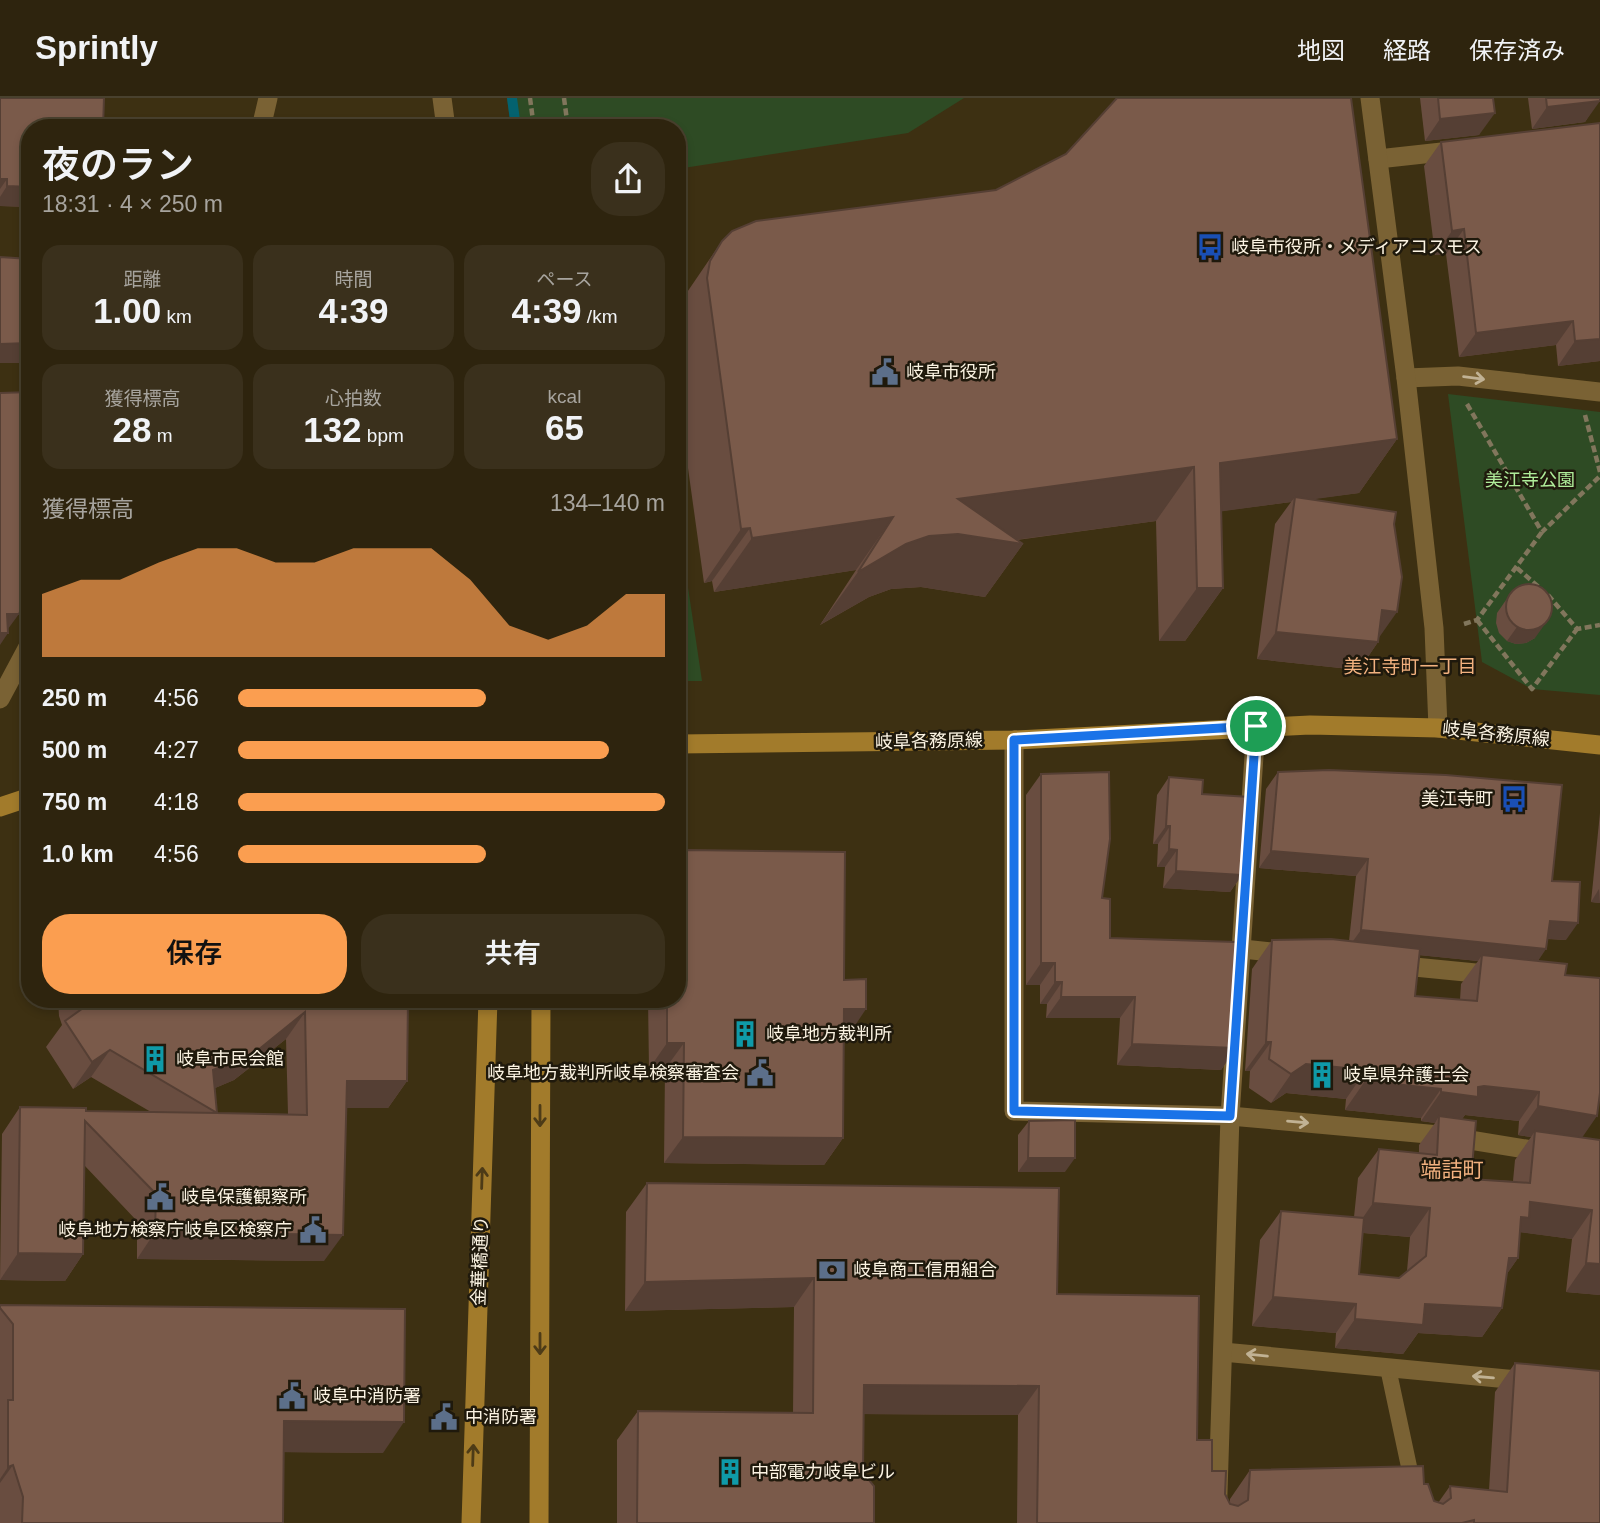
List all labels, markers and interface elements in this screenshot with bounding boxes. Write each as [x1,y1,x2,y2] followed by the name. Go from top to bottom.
[35,29,158,66] text: Sprintly
[1297,37,1345,64] text: 地図
[1383,37,1431,64] text: 経路
[1469,37,1565,64] text: 保存済み
[591,142,665,216] button: share
[42,144,194,186] text: 夜のラン
[42,191,223,217] text: 18:31 · 4 × 250 m
[1195,232,1225,262] bus stop icon: 岐阜市役所・メディアコスモス
[1231,237,1482,257] place label: 岐阜市役所・メディアコスモス
[123,269,162,290] text: 距離
[334,269,373,290] text: 時間
[536,269,593,290] text: ペース
[93,291,161,330] text: 1.00
[318,291,389,330] text: 4:39
[512,291,582,330] text: 4:39
[161,306,192,327] text: km
[582,306,617,327] text: /km
[870,357,900,387] public building icon: 岐阜市役所
[906,362,996,382] place label: 岐阜市役所
[1462,371,1485,384] one-way arrow
[548,386,581,407] text: kcal
[104,388,181,409] text: 獲得標高
[325,388,382,409] text: 心拍数
[545,408,584,447] text: 65
[112,410,151,449] text: 28
[303,410,362,449] text: 132
[151,425,173,446] text: m
[362,425,404,446] text: bpm
[1485,470,1575,490] park label: 美江寺公園
[550,490,665,516] text: 134–140 m
[42,496,134,522] text: 獲得標高
[1343,656,1477,677] district label: 美江寺町一丁目
[42,685,107,711] text: 250 m
[154,685,199,711] text: 4:56
[1226,696,1286,756] pin
[1237,707,1275,745] icon: arrive
[1441,718,1551,750] street label: 岐阜各務原線
[875,730,983,752] street label: 岐阜各務原線
[42,737,107,763] text: 500 m
[154,737,199,763] text: 4:27
[1499,784,1529,814] bus stop icon: 美江寺町
[42,789,107,815] text: 750 m
[154,789,199,815] text: 4:18
[1421,789,1493,809] place label: 美江寺町
[42,841,114,867] text: 1.0 km
[154,841,199,867] text: 4:56
[42,914,347,994] button: 保存
[361,914,665,994] button: 共有
[730,1019,760,1049] building icon: 岐阜地方裁判所
[766,1024,892,1044] place label: 岐阜地方裁判所
[140,1044,170,1074] building icon: 岐阜市民会館
[176,1049,284,1069] place label: 岐阜市民会館
[745,1058,775,1088] public building icon: 岐阜地方裁判所岐阜検察審査会
[1307,1060,1337,1090] building icon: 岐阜県弁護士会
[487,1063,739,1083] place label: 岐阜地方裁判所岐阜検察審査会
[1343,1065,1469,1085] place label: 岐阜県弁護士会
[533,1105,547,1128] one-way arrow
[1286,1116,1309,1129] one-way arrow
[1421,1158,1484,1181] district label: 端詰町
[476,1167,489,1190] one-way arrow
[145,1182,175,1212] public building icon: 岐阜保護観察所
[181,1187,307,1207] place label: 岐阜保護観察所
[298,1215,328,1245] public building icon: 岐阜地方検察庁岐阜区検察庁
[468,1216,492,1306] street label: 金華橋通り
[58,1220,292,1240] place label: 岐阜地方検察庁岐阜区検察庁
[817,1255,847,1285] bank icon: 岐阜商工信用組合
[853,1260,997,1280] place label: 岐阜商工信用組合
[533,1332,547,1355] one-way arrow
[1246,1348,1269,1361] one-way arrow
[1472,1370,1495,1383] one-way arrow
[277,1381,307,1411] public building icon: 岐阜中消防署
[313,1386,421,1406] place label: 岐阜中消防署
[429,1402,459,1432] public building icon: 中消防署
[465,1407,537,1427] place label: 中消防署
[467,1444,480,1467] one-way arrow
[715,1457,745,1487] building icon: 中部電力岐阜ビル
[751,1462,895,1482] place label: 中部電力岐阜ビル

